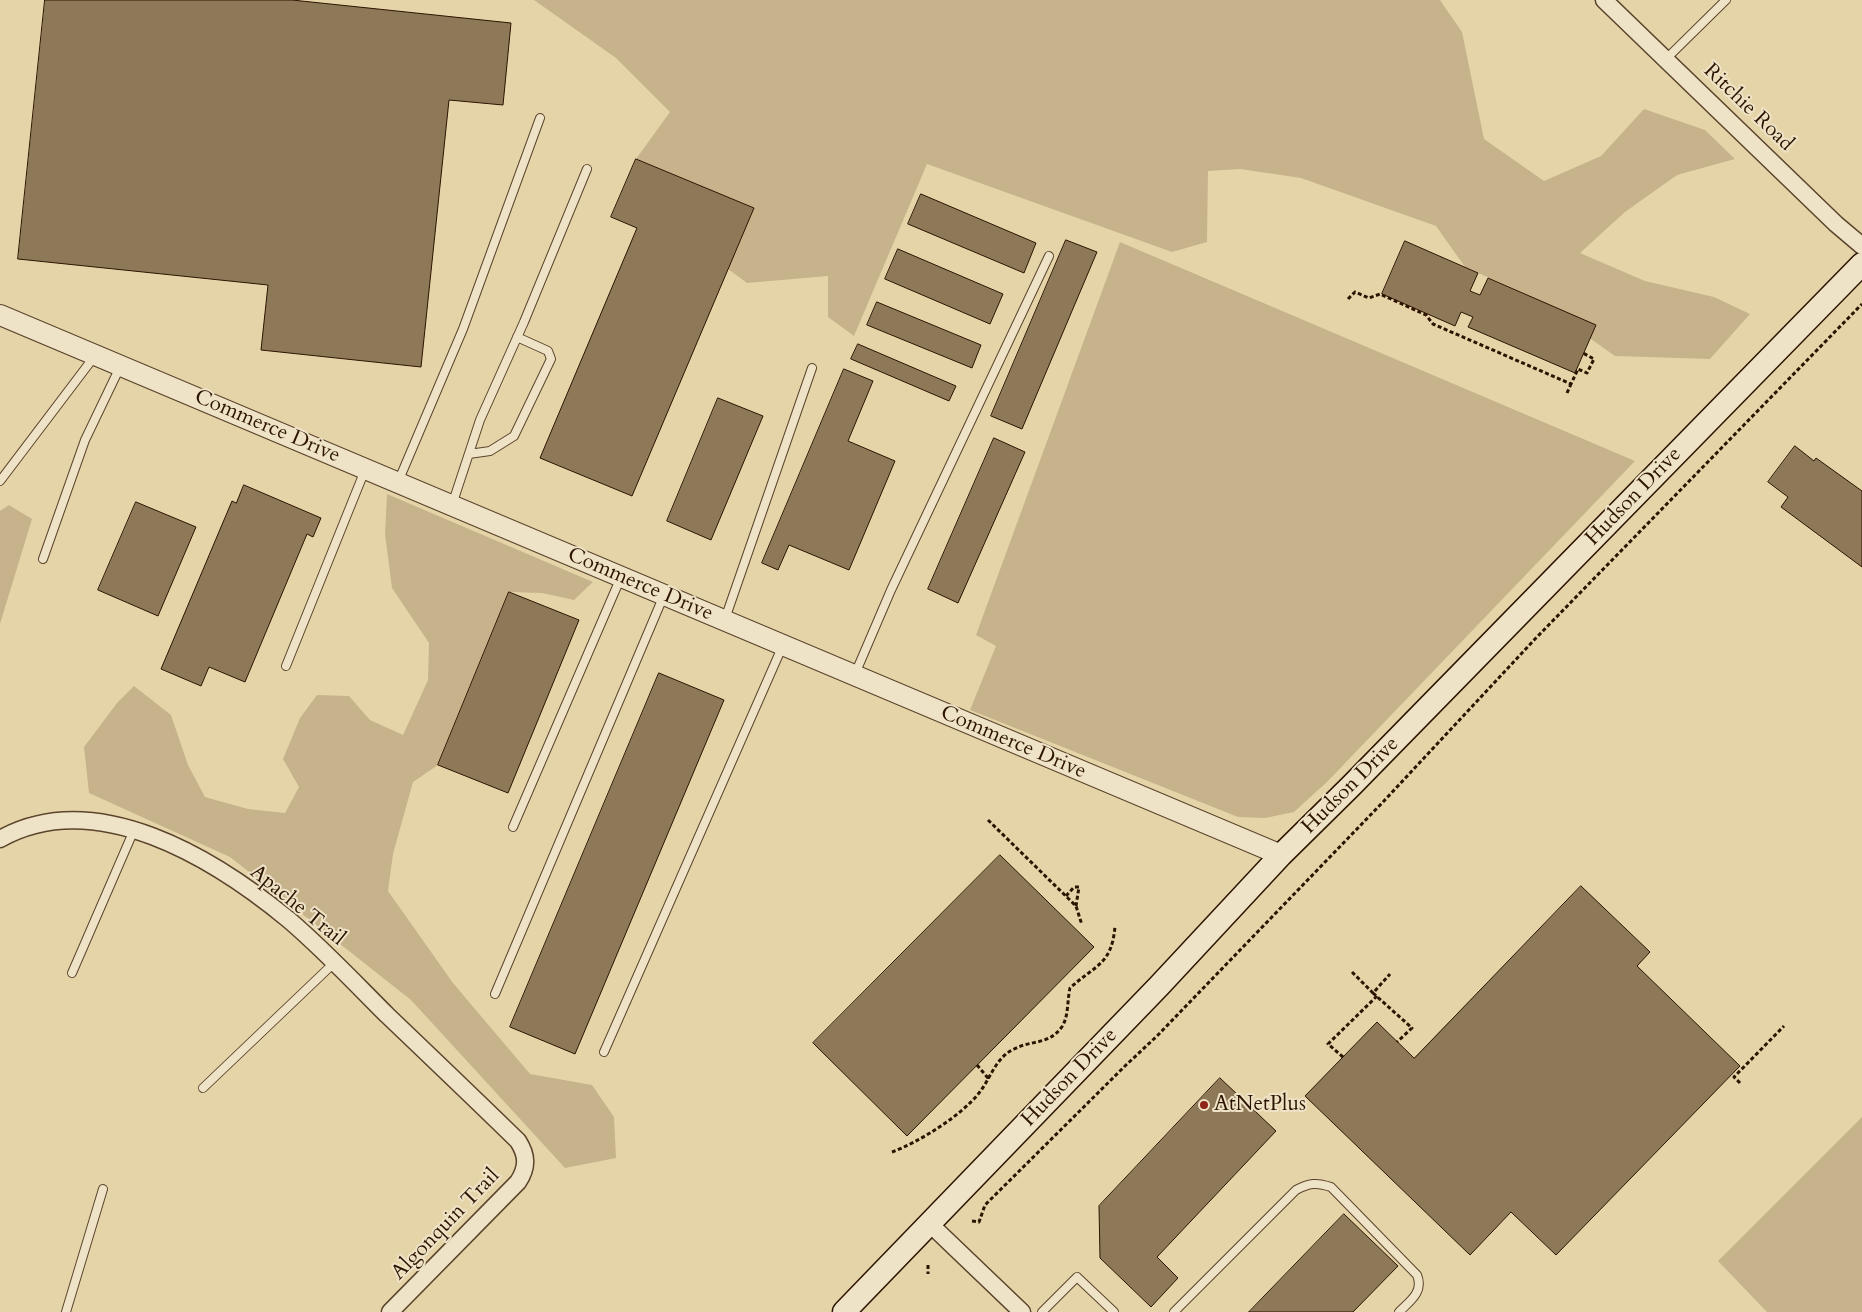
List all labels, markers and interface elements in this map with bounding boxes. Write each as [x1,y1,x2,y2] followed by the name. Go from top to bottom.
[1698,59,1798,157] street label: Ritchie Road
[190,385,344,469] street label: Commerce Drive
[1581,443,1687,551] street label: Hudson Drive
[563,543,717,627] street label: Commerce Drive
[936,701,1090,785] street label: Commerce Drive
[1297,732,1405,840] street label: Hudson Drive
[244,860,350,952] street label: Apache Trail
[1017,1024,1123,1132] street label: Hudson Drive
[1214,1092,1306,1118] place label: AtNetPlus
[1198,1099,1210,1111] marker: AtNetPlus
[387,1164,505,1286] street label: Algonquin Trail

